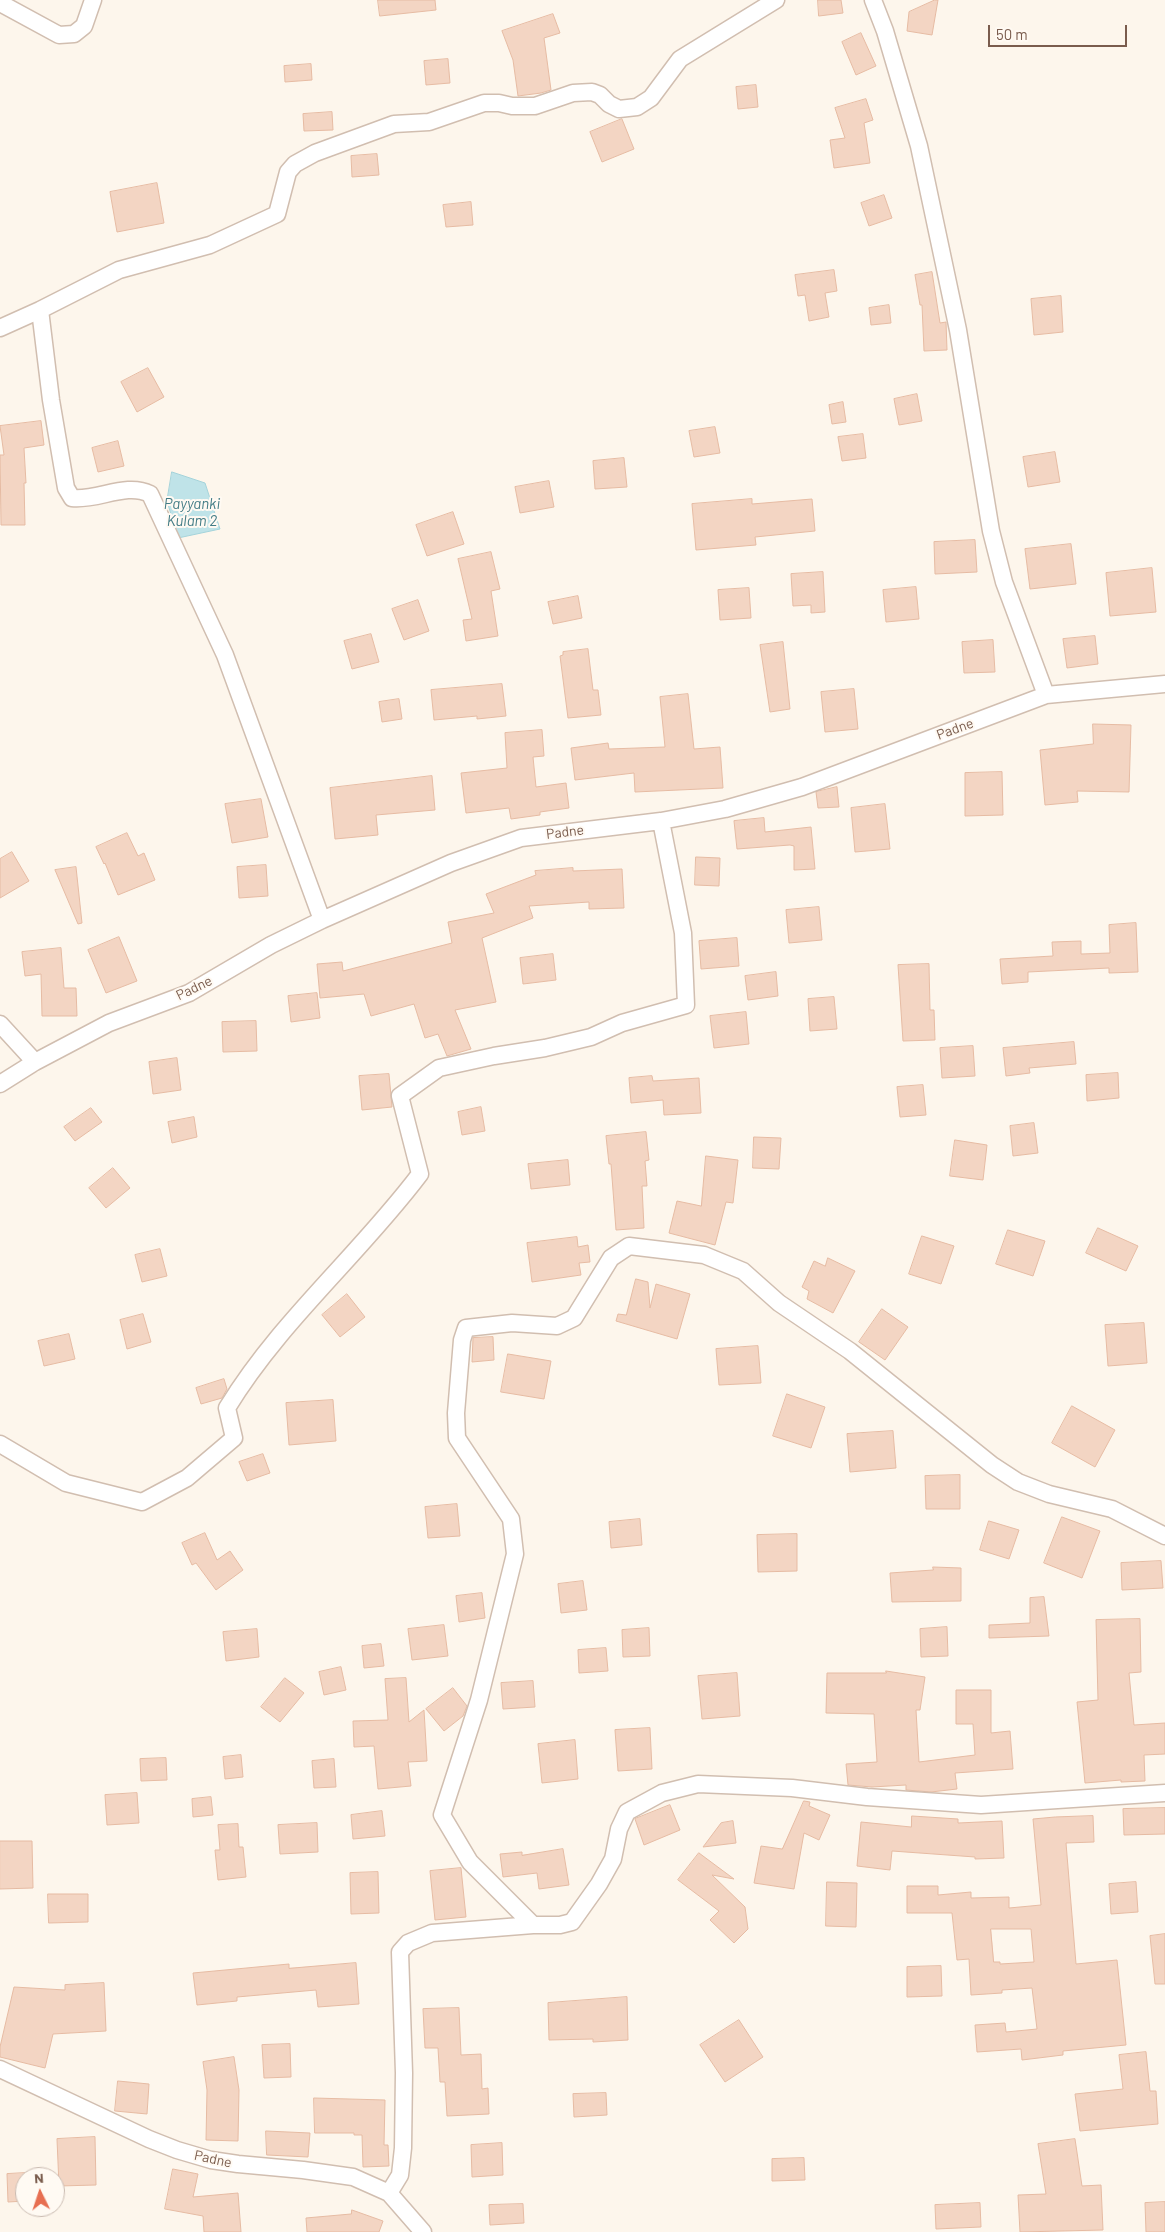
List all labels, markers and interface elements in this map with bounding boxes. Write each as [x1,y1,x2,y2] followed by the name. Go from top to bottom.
[990,15,1129,47] scale bar
[996,25,1028,43] text: 50 m
[164,495,220,530] water label: Payyanki Kulam 2
[934,715,976,743] street label: Padne
[545,821,585,843] street label: Padne
[173,972,215,1004] street label: Padne
[193,2147,233,2171] street label: Padne
[15,2167,65,2217] north arrow
[34,2169,44,2186] text: N

